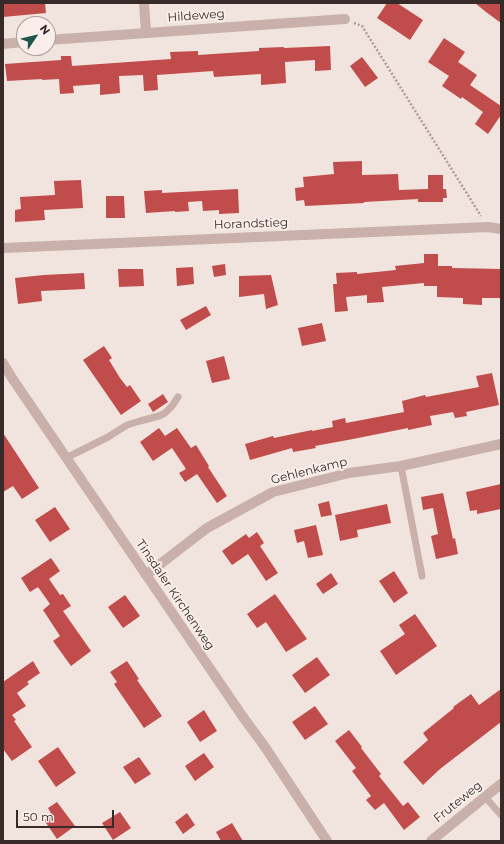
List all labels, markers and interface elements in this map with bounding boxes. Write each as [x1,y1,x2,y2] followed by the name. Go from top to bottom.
[167,7,225,25] street label: Hildeweg
[16,16,56,56] north arrow
[37,22,53,37] text: N
[214,216,288,232] street label: Horandstieg
[269,455,349,487] street label: Gehlenkamp
[133,537,217,653] street label: Tinsdaler Kirchenweg
[431,778,485,826] street label: Fruteweg
[18,802,116,828] scale bar
[23,809,54,824] text: 50 m

